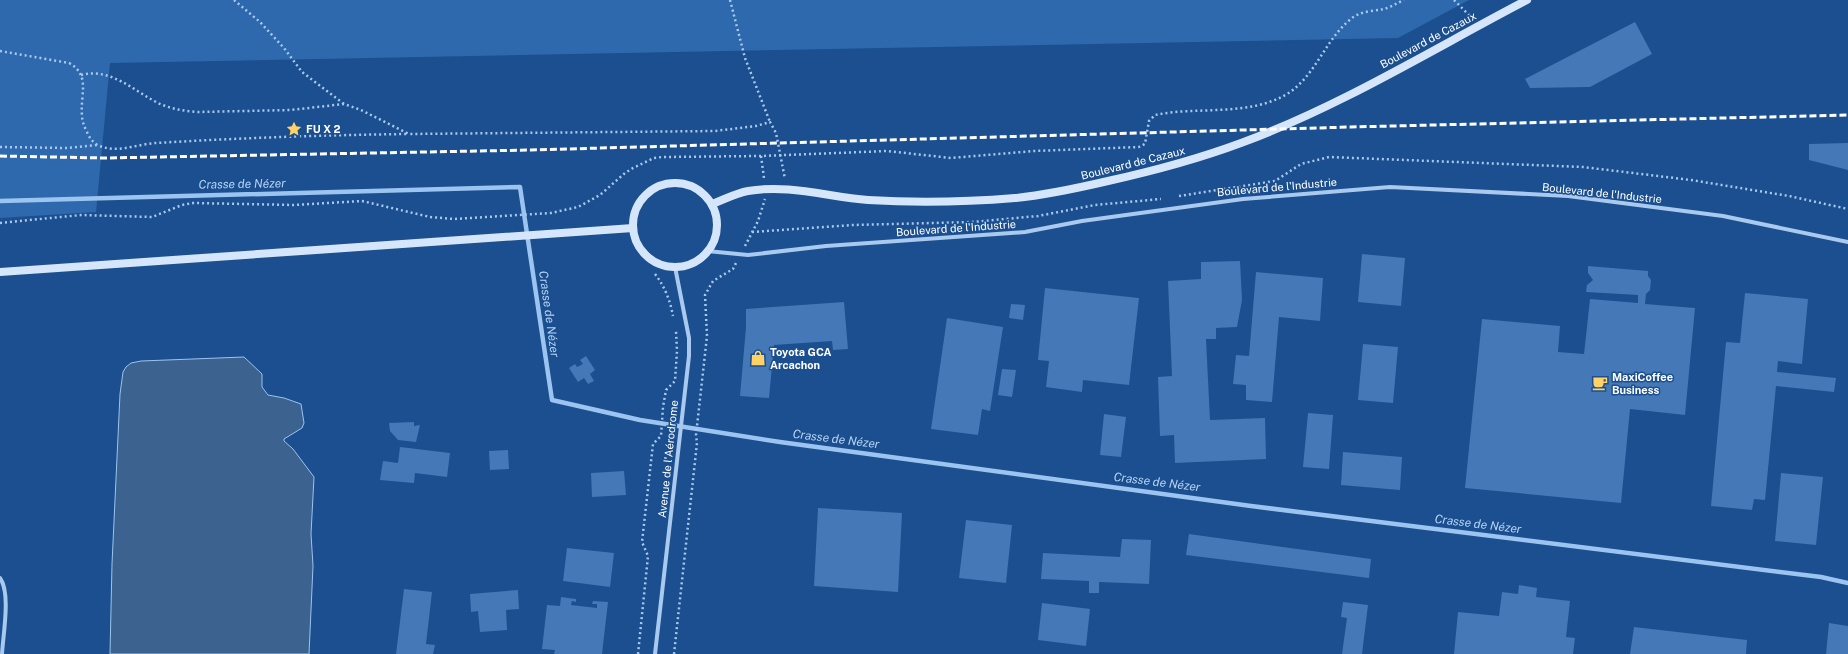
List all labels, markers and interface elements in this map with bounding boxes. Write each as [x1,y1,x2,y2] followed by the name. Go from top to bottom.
[1378,10,1478,70] street label: Boulevard de Cazaux
[285,120,303,138] place icon: FU X 2
[306,123,341,135] place label: FU X 2
[1080,144,1186,182] street label: Boulevard de Cazaux
[198,176,286,192] water label: Crasse de Nézer
[1217,176,1337,198] street label: Boulevard de l'Industrie
[1541,181,1663,205] street label: Boulevard de l'Industrie
[896,218,1016,238] street label: Boulevard de l'Industrie
[536,270,562,359] water label: Crasse de Nézer
[770,346,832,371] place label: Toyota GCA Arcachon
[749,349,767,367] shop icon: Toyota GCA Arcachon
[1612,371,1673,396] place label: MaxiCoffee Business
[1591,374,1609,392] cafe icon: MaxiCoffee Business
[656,400,680,518] street label: Avenue de l'Aérodrome
[792,427,881,451] water label: Crasse de Nézer
[1113,470,1202,494] water label: Crasse de Nézer
[1434,512,1523,536] water label: Crasse de Nézer

